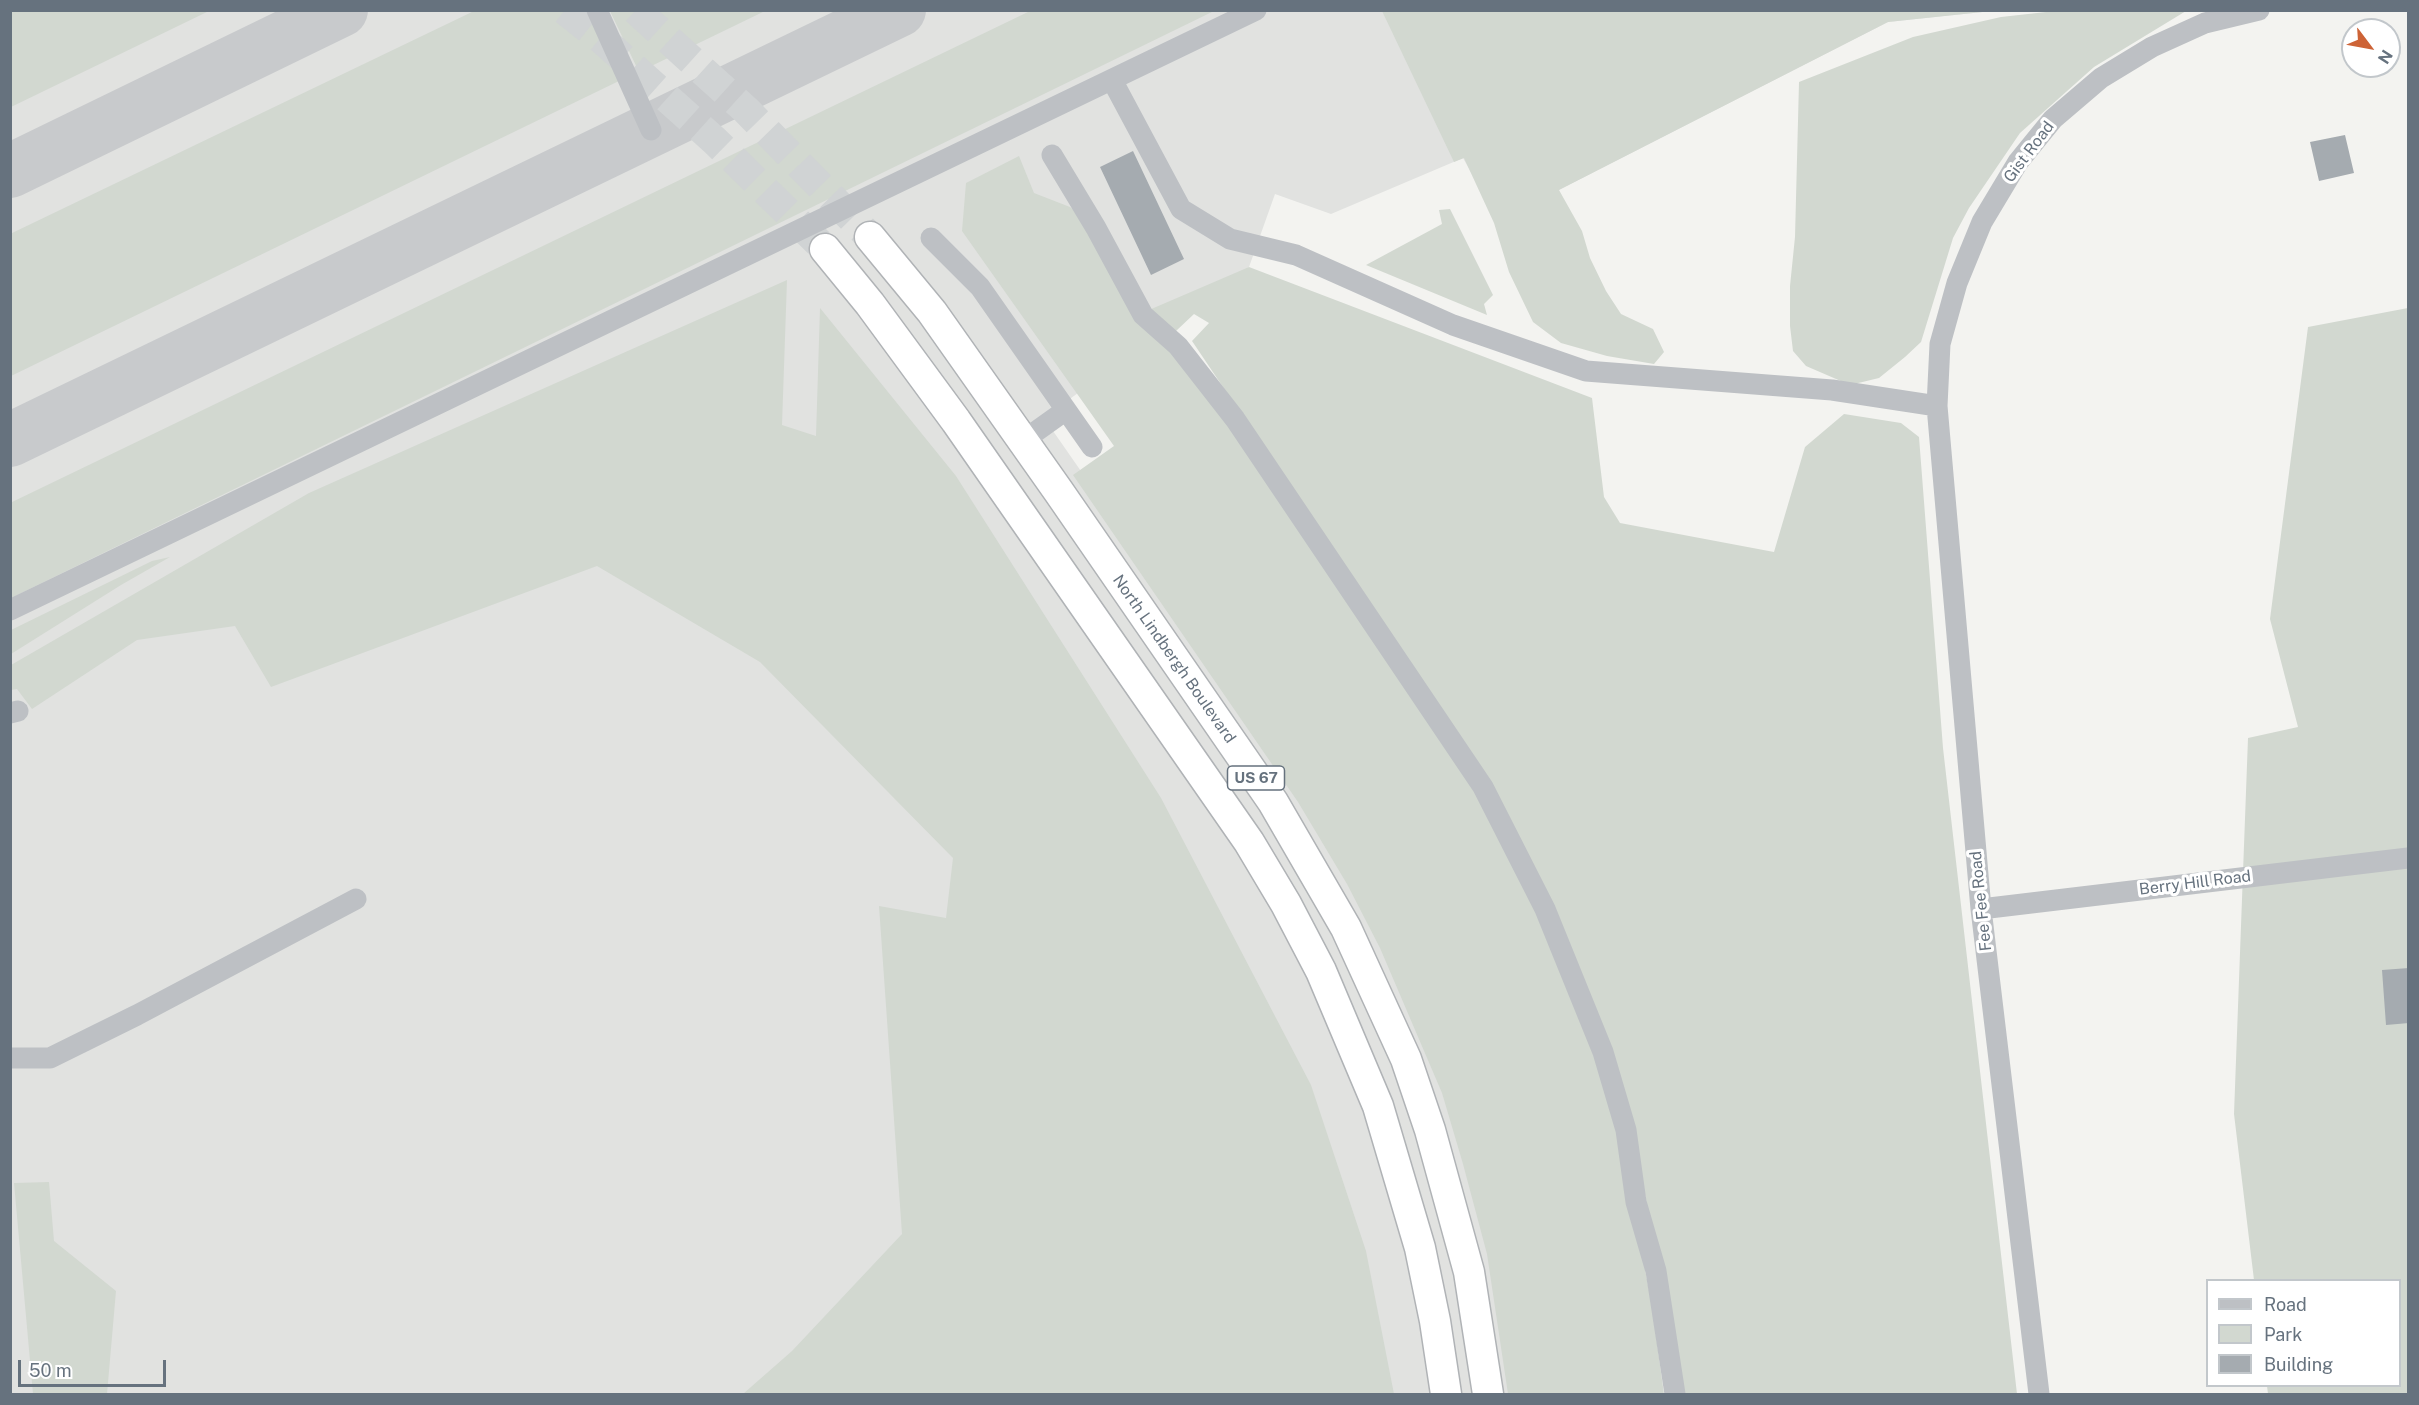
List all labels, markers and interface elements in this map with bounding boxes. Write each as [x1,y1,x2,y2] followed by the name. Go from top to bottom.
[2341,18,2401,78] north arrow
[2374,46,2396,67] text: N
[2000,118,2058,186] street label: Gist Road
[1108,571,1240,747] street label: North Lindbergh Boulevard
[1228,766,1284,790] road number: US 67
[1966,850,1996,952] street label: Fee Fee Road
[2138,867,2252,899] street label: Berry Hill Road
[2206,1279,2401,1387] legend
[2264,1294,2307,1315] text: Road
[2264,1324,2302,1345] text: Park
[21,1348,170,1386] scale bar
[2264,1354,2333,1375] text: Building
[29,1360,72,1381] text: 50 m

